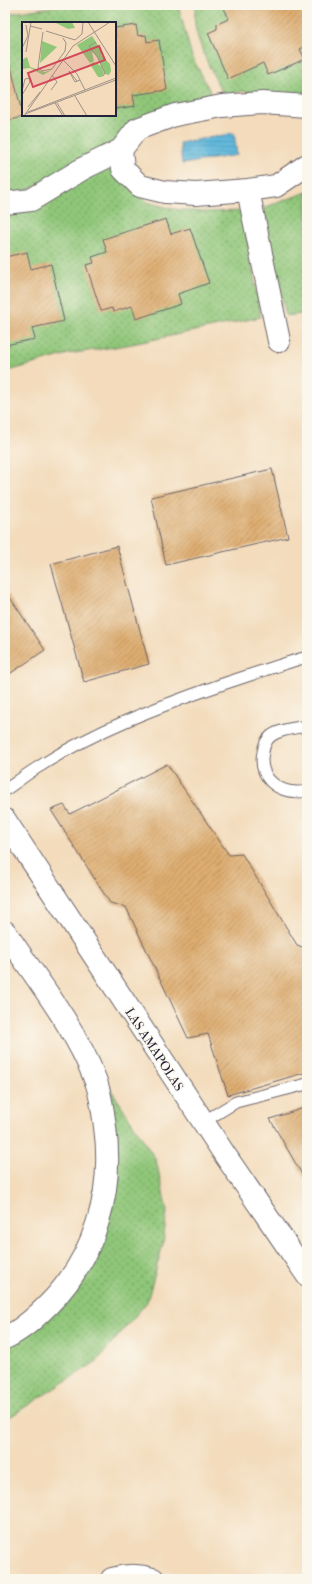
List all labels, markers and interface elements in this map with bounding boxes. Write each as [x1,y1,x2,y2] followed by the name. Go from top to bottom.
[22,22,116,116] inset map
[122,1005,187,1094] street label: LAS AMAPOLAS

